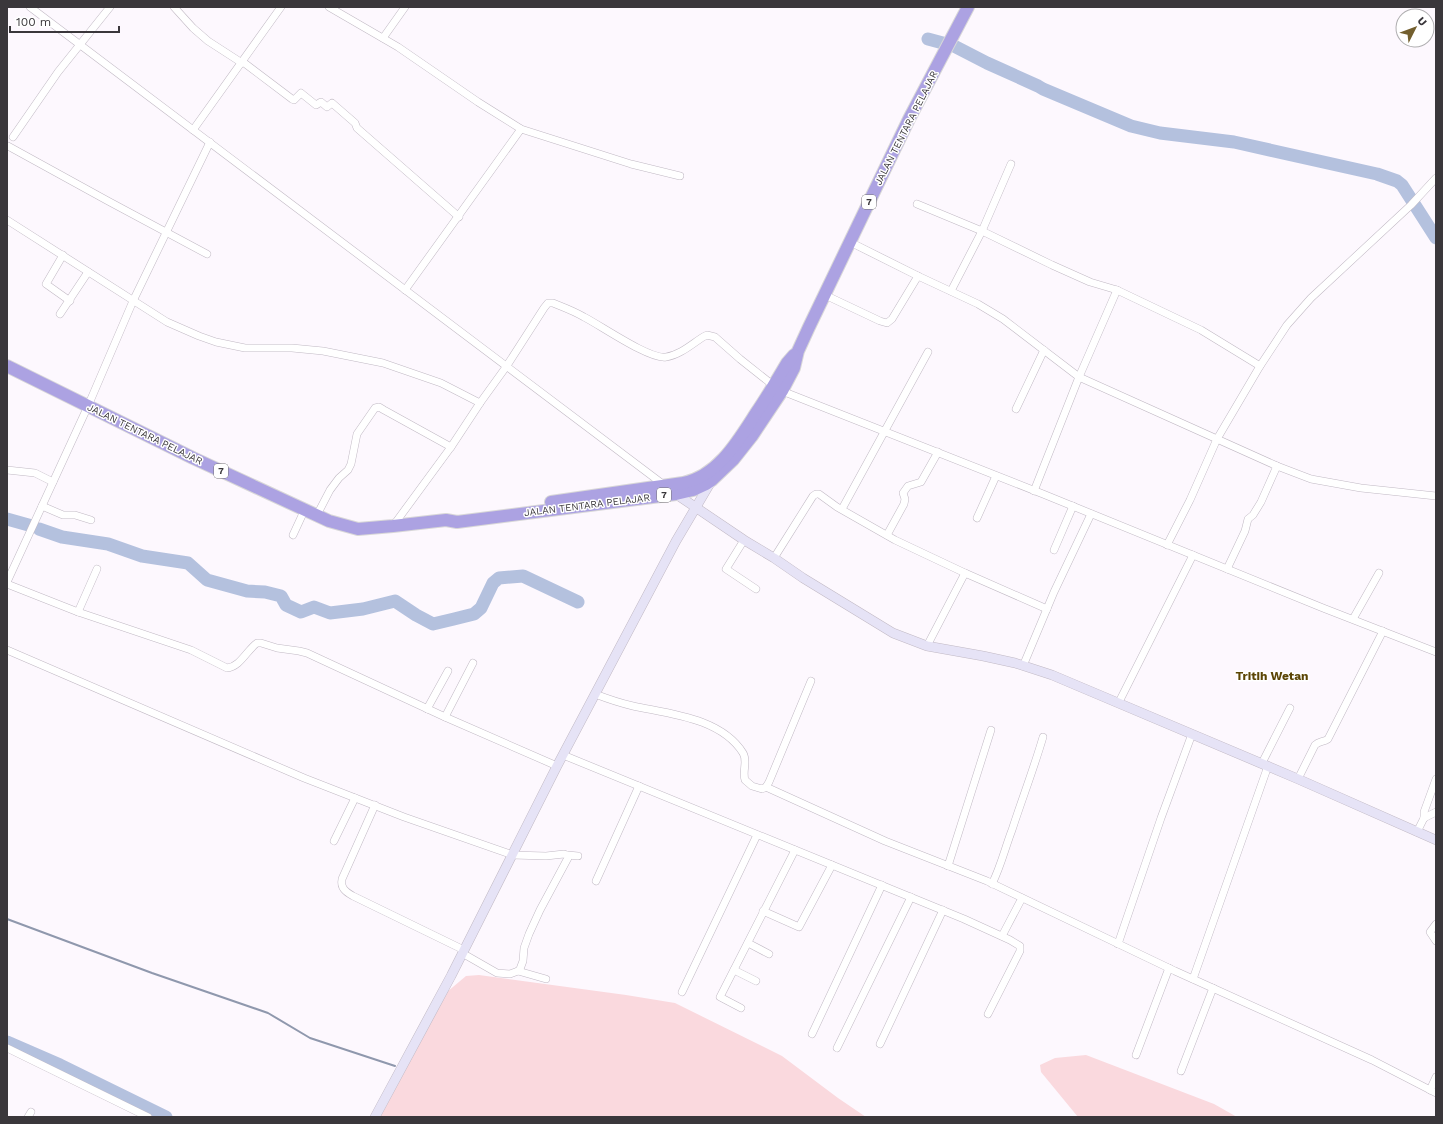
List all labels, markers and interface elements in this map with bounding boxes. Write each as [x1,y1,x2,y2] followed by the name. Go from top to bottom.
[10,8,119,34] scale bar
[1395,8,1435,48] north arrow
[1415,14,1430,29] text: U
[16,15,51,29] text: 100 m
[872,69,940,187] street label: JALAN TENTARA PELAJAR
[862,195,876,209] road number: 7
[86,401,205,467] street label: JALAN TENTARA PELAJAR
[214,464,228,478] road number: 7
[657,488,671,502] road number: 7
[524,492,651,518] street label: JALAN TENTARA PELAJAR
[1235,669,1309,683] district label: Tritih Wetan

